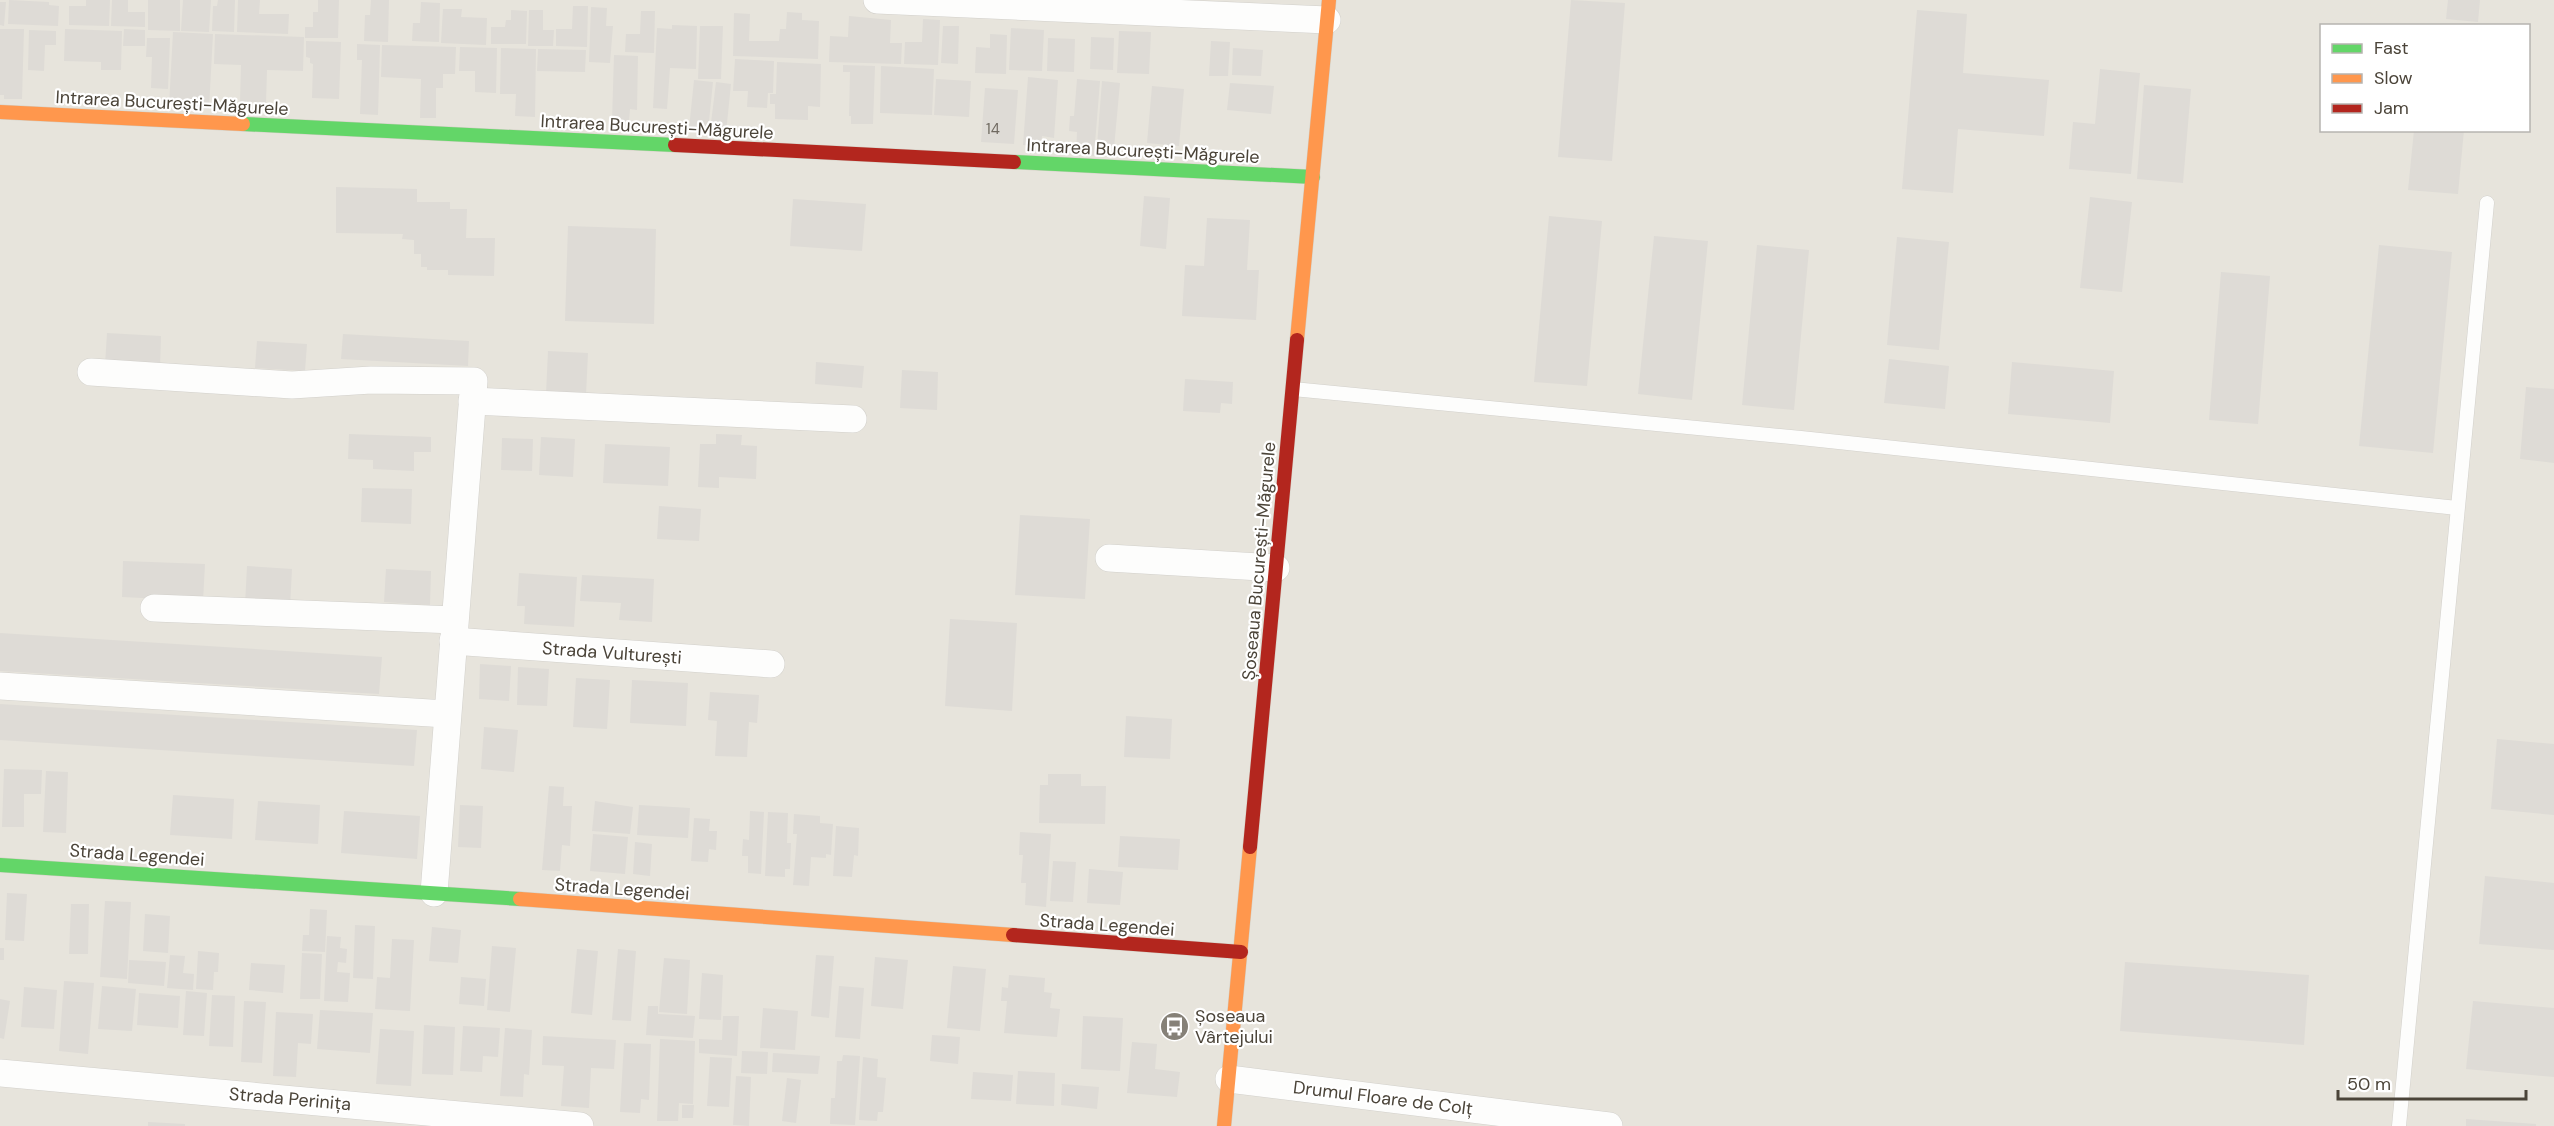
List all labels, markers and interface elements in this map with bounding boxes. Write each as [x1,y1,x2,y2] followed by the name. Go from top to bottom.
[2320,24,2530,132] legend
[2374,36,2409,60] text: Fast
[2374,66,2413,90] text: Slow
[55,85,289,121] street label: Intrarea București-Măgurele
[2374,96,2409,120] text: Jam
[540,109,774,145] street label: Intrarea București-Măgurele
[986,119,1000,139] house number: 14
[1026,133,1260,169] street label: Intrarea București-Măgurele
[1237,441,1281,681] street label: Șoseaua București-Măgurele
[541,636,683,670] street label: Strada Vulturești
[69,838,205,872] street label: Strada Legendei
[554,872,690,906] street label: Strada Legendei
[1039,908,1175,942] street label: Strada Legendei
[1195,1004,1273,1049] place label: Șoseaua Vârtejului
[1158,1010,1190,1042] bus stop icon: Șoseaua Vârtejului
[2338,1063,2526,1101] scale bar
[2347,1072,2391,1096] text: 50 m
[1292,1075,1474,1121] street label: Drumul Floare de Colț
[228,1082,352,1116] street label: Strada Perinița

